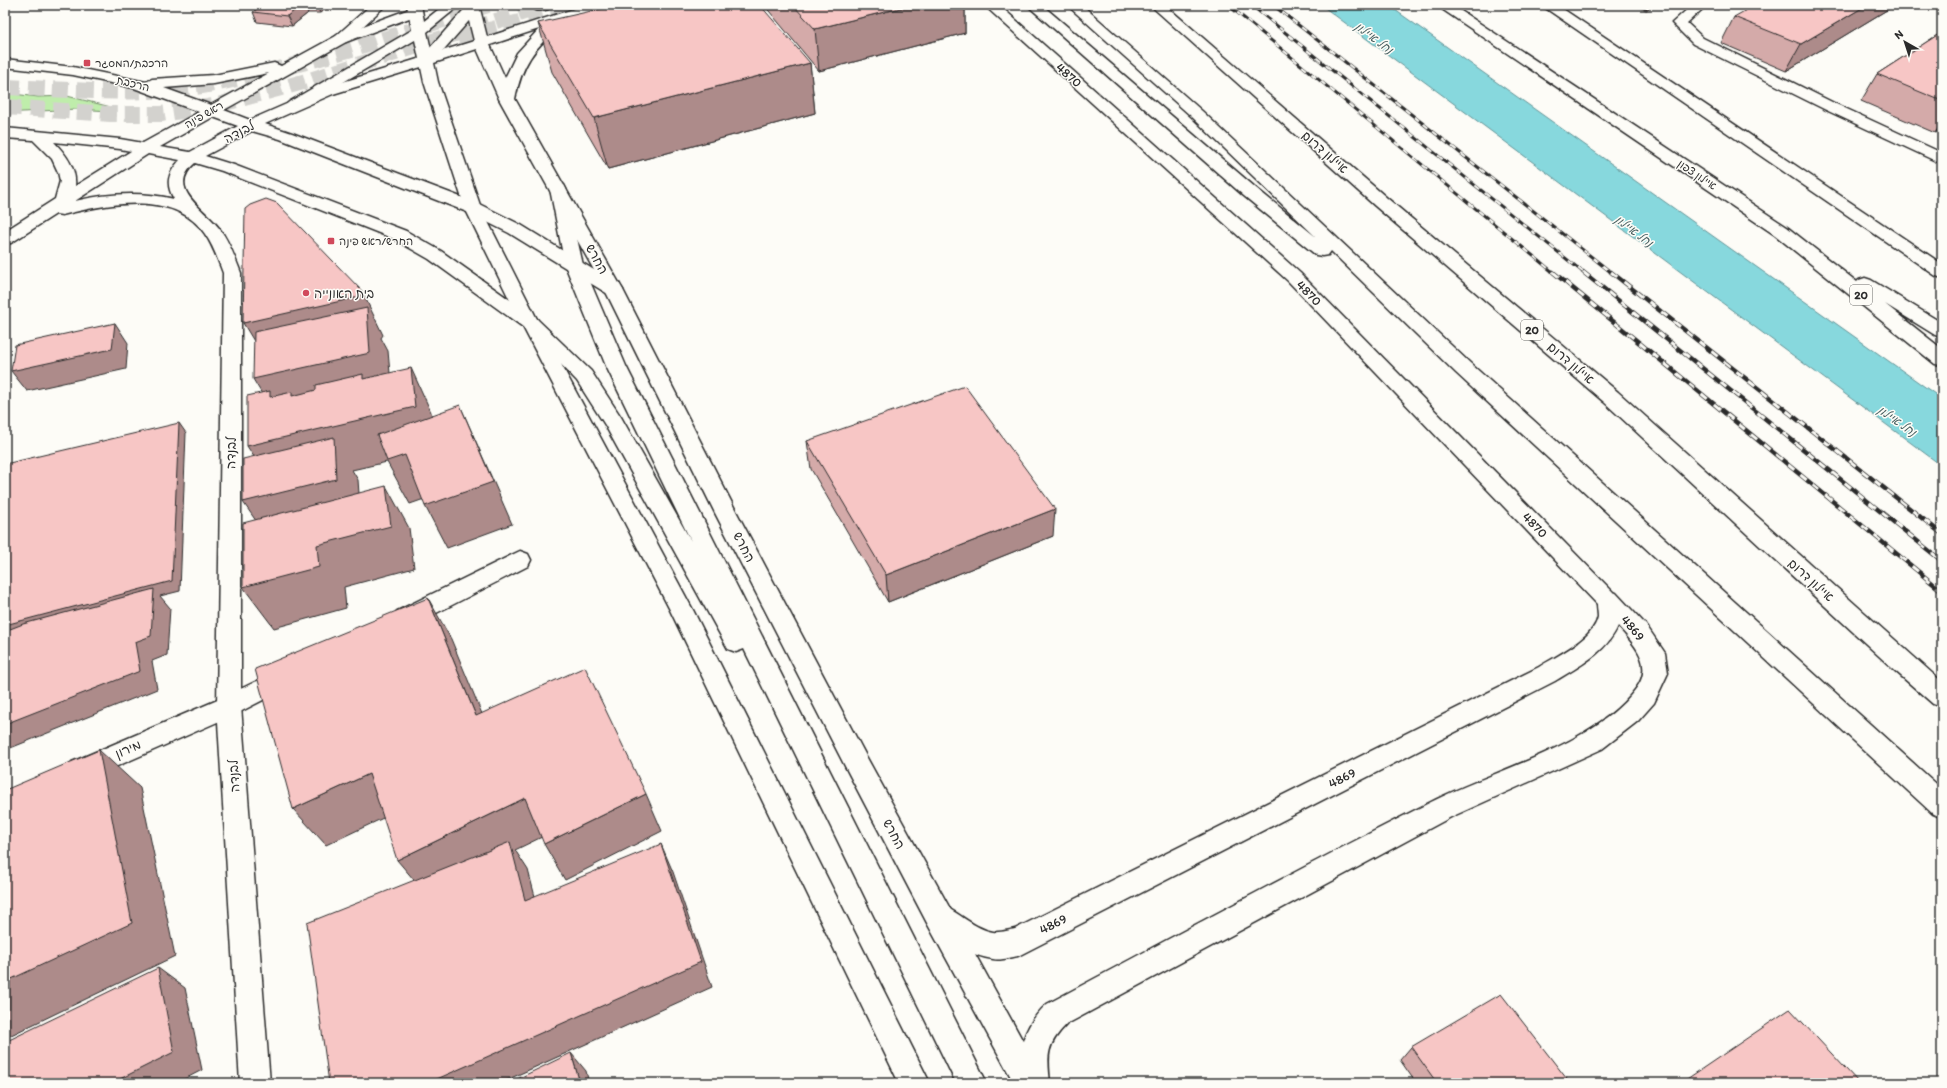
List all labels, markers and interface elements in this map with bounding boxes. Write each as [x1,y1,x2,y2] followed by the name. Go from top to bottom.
[1352,19,1397,59] water label: נחל איילון
[1885,22,1925,62] north arrow
[1892,27,1906,42] text: N
[95,57,168,70] place label: הרכבת/המסגר
[82,58,92,68] marker: הרכבת/המסגר
[1053,60,1085,90] street label: 4870
[114,73,151,94] street label: הרכבת
[182,99,226,131] street label: ראש פינה
[221,117,258,146] street label: לבנדה
[1299,128,1351,176] street label: איילון דרום
[1675,157,1719,193] street label: איילון צפון
[1612,212,1657,252] water label: נחל איילון
[339,235,413,248] place label: החרש/ראש פינה
[326,236,336,246] marker: החרש/ראש פינה
[583,241,611,277] street label: החרש
[1293,277,1325,309] street label: 4870
[1850,285,1872,305] road number: 20
[314,286,374,301] place label: בית האונייה
[301,288,311,298] marker: בית האונייה
[1521,320,1543,340] road number: 20
[1545,339,1597,387] street label: איילון דרום
[1874,403,1920,441] water label: נחל איילון
[223,436,239,469] street label: לבנדה
[1519,509,1551,541] street label: 4870
[730,529,758,565] street label: החרש
[1785,556,1837,604] street label: איילון דרום
[1618,612,1648,644] street label: 4869
[113,737,144,762] street label: מירון
[225,758,243,793] street label: לבנדה
[1326,765,1358,791] street label: 4869
[880,816,908,852] street label: החרש
[1037,911,1069,937] street label: 4869

